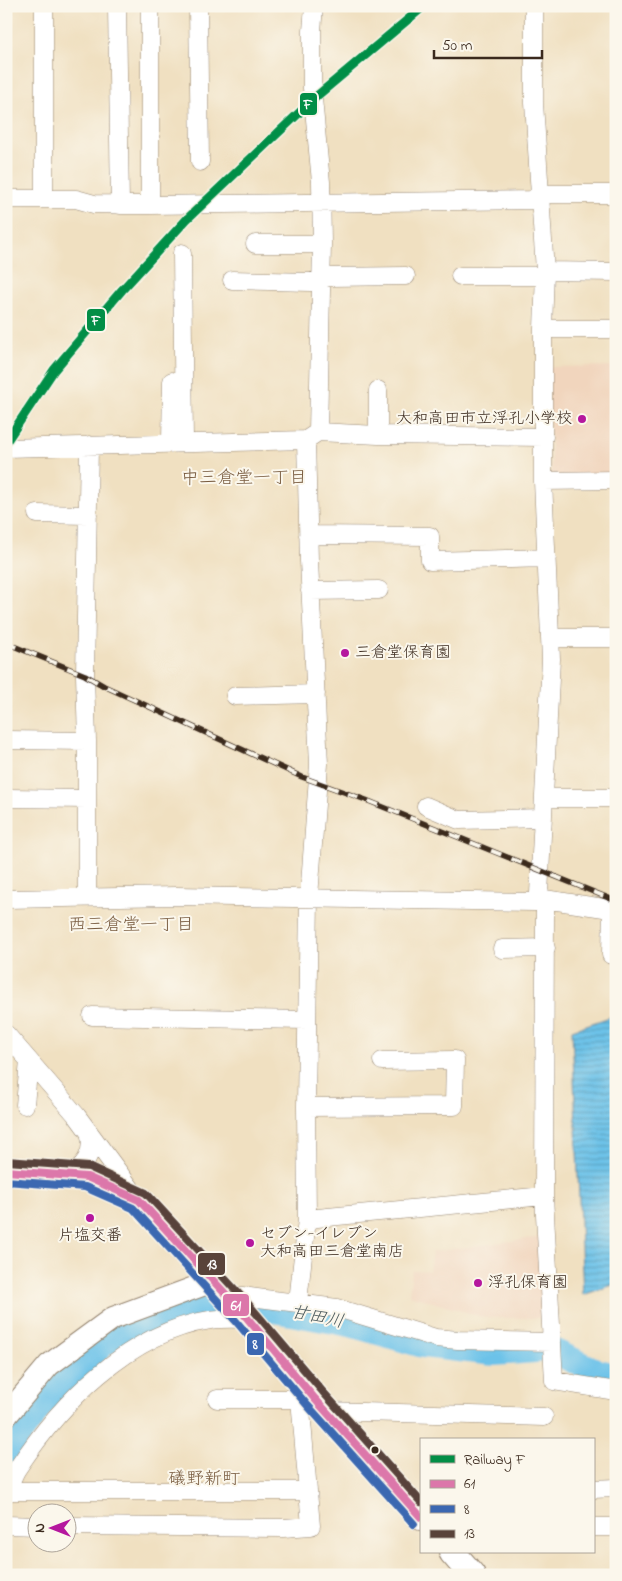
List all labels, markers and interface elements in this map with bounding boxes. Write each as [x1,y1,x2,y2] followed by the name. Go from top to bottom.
[434,28,542,60] scale bar
[442,35,473,57] text: 50 m
[299,92,318,116] line badge: F
[302,95,313,116] text: F
[86,308,106,332] line badge: F
[90,311,101,332] text: F
[396,407,572,431] place label: 大和高田市立浮孔小学校
[576,413,588,425] marker: 大和高田市立浮孔小学校
[181,466,307,492] district label: 中三倉堂一丁目
[355,641,451,665] place label: 三倉堂保育園
[339,647,351,659] marker: 三倉堂保育園
[68,913,194,939] district label: 西三倉堂一丁目
[84,1212,96,1224] marker: 片塩交番
[260,1222,404,1264] place label: セブン-イレブン 大和高田三倉堂南店
[58,1224,122,1248] place label: 片塩交番
[244,1237,256,1249] marker: セブン-イレブン 大和高田三倉堂南店
[197,1252,226,1276] line badge: 13
[207,1255,217,1276] text: 13
[488,1271,568,1295] place label: 浮孔保育園
[472,1277,484,1289] marker: 浮孔保育園
[222,1293,250,1317] line badge: 61
[230,1296,242,1317] text: 61
[288,1300,346,1336] water label: 甘田川
[246,1332,265,1356] line badge: 8
[251,1335,258,1356] text: 8
[420,1438,594,1554] legend
[370,1445,380,1455] unlabelled marker
[464,1449,526,1472] text: Railway F
[168,1467,240,1493] district label: 礒野新町
[464,1473,476,1495] text: 61
[464,1499,470,1521] text: 8
[28,1504,78,1554] north arrow
[30,1523,51,1533] text: N
[464,1523,475,1545] text: 13

